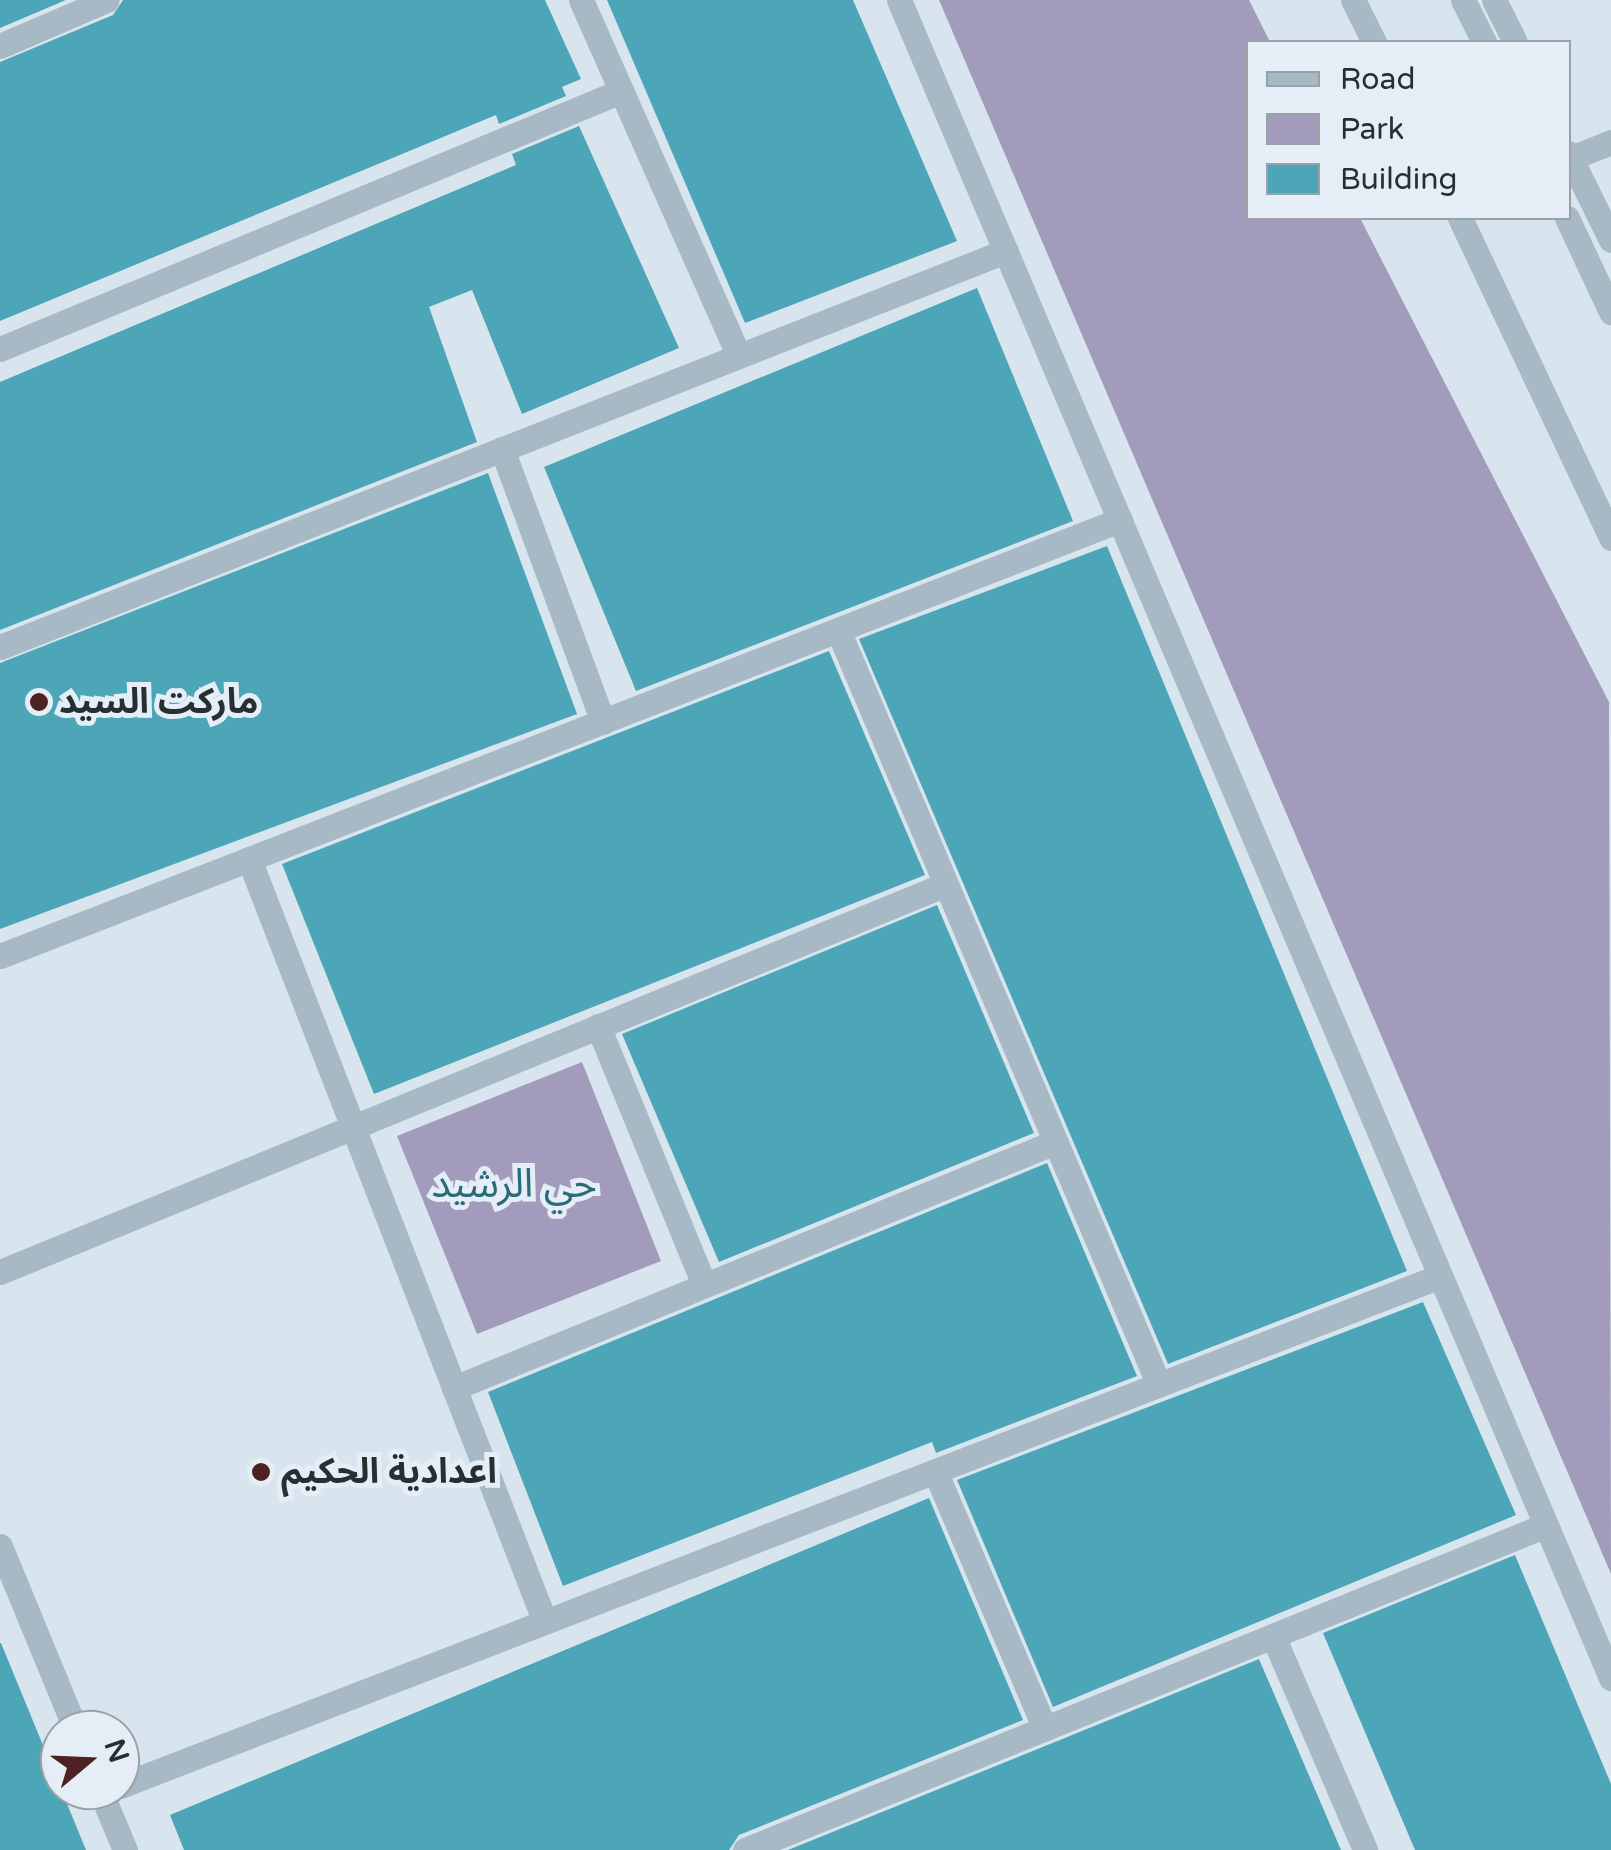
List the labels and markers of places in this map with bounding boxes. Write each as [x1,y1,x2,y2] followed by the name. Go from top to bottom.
[59,681,258,723] place label: ماركت السيد
[28,691,50,713] marker: ماركت السيد
[281,1451,497,1493] place label: اعدادية الحكيم
[250,1461,272,1483] marker: اعدادية الحكيم

